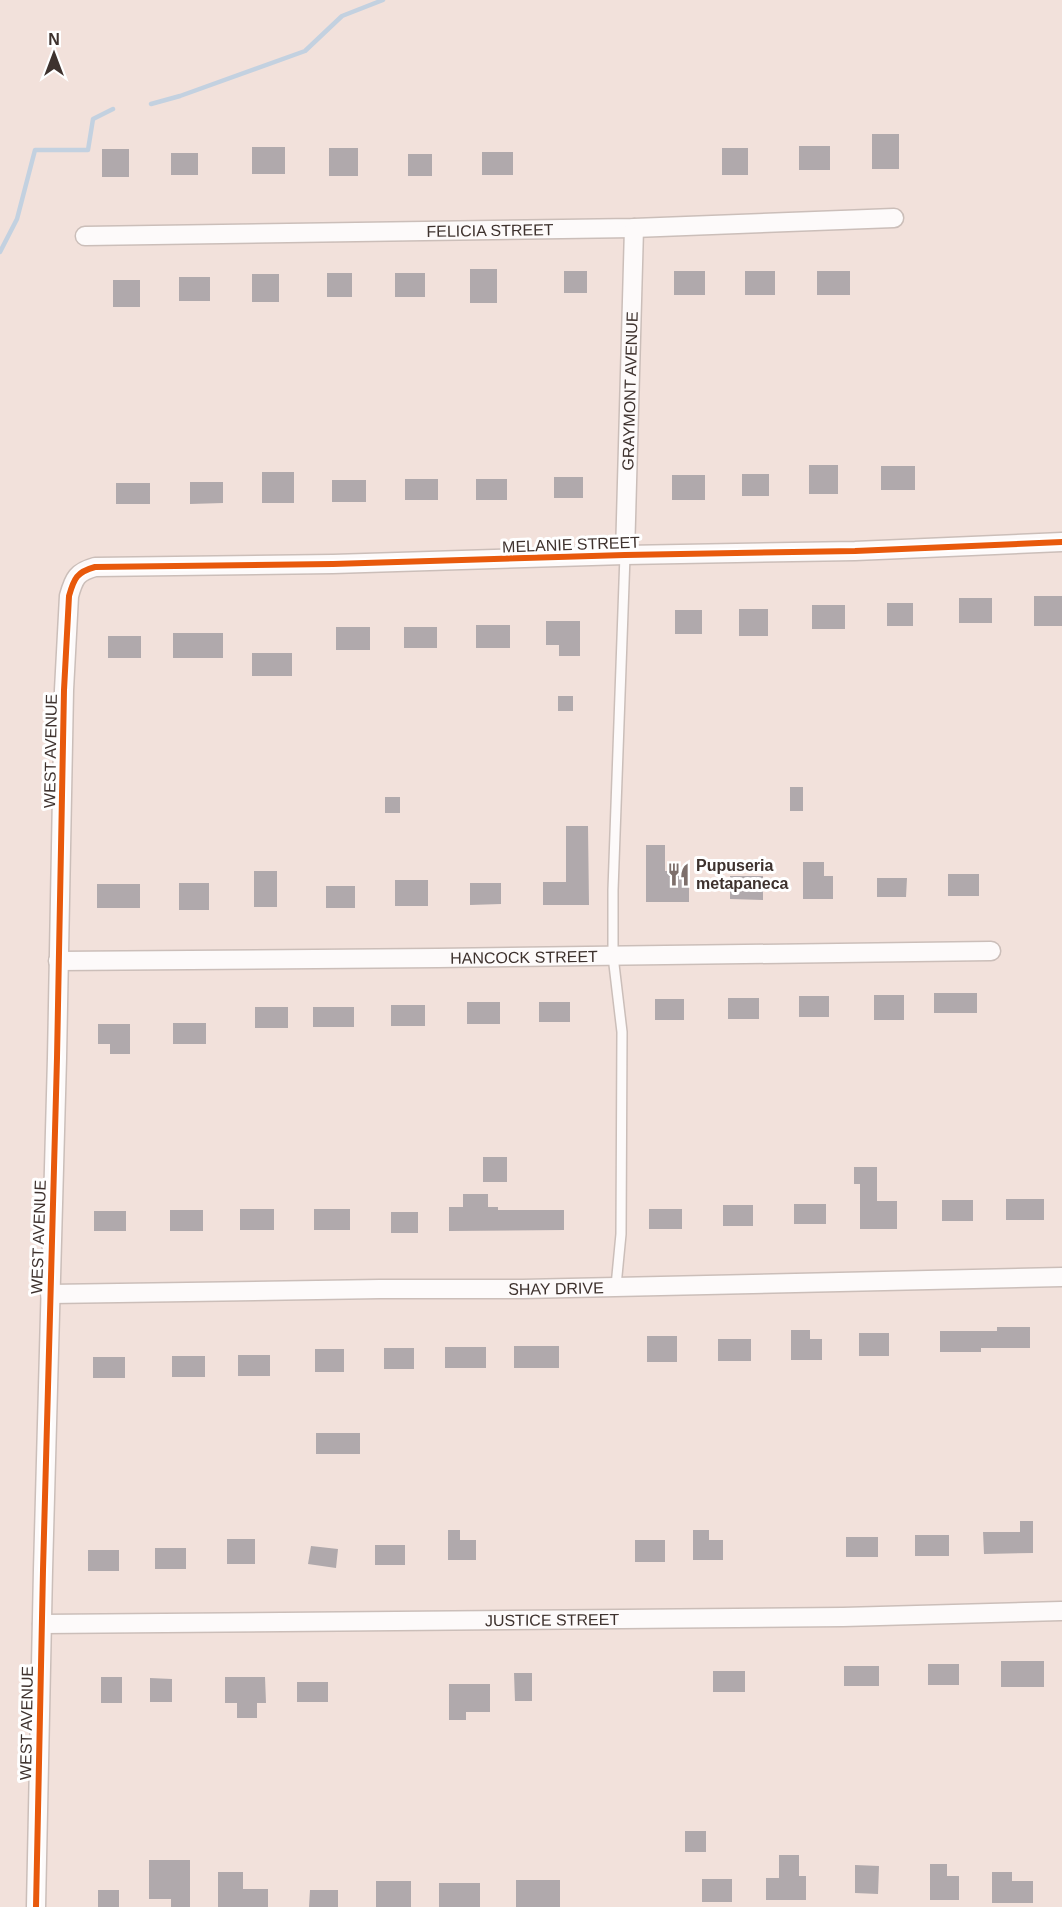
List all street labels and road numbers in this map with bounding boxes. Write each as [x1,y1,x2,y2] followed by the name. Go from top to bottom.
[426,221,554,240] street label: FELICIA STREET
[619,311,641,471] street label: GRAYMONT AVENUE
[502,534,640,555] street label: MELANIE STREET
[41,694,60,808] street label: WEST AVENUE
[450,948,598,967] street label: HANCOCK STREET
[28,1180,49,1294] street label: WEST AVENUE
[508,1279,604,1298] street label: SHAY DRIVE
[485,1611,619,1629] street label: JUSTICE STREET
[17,1666,36,1780] street label: WEST AVENUE

